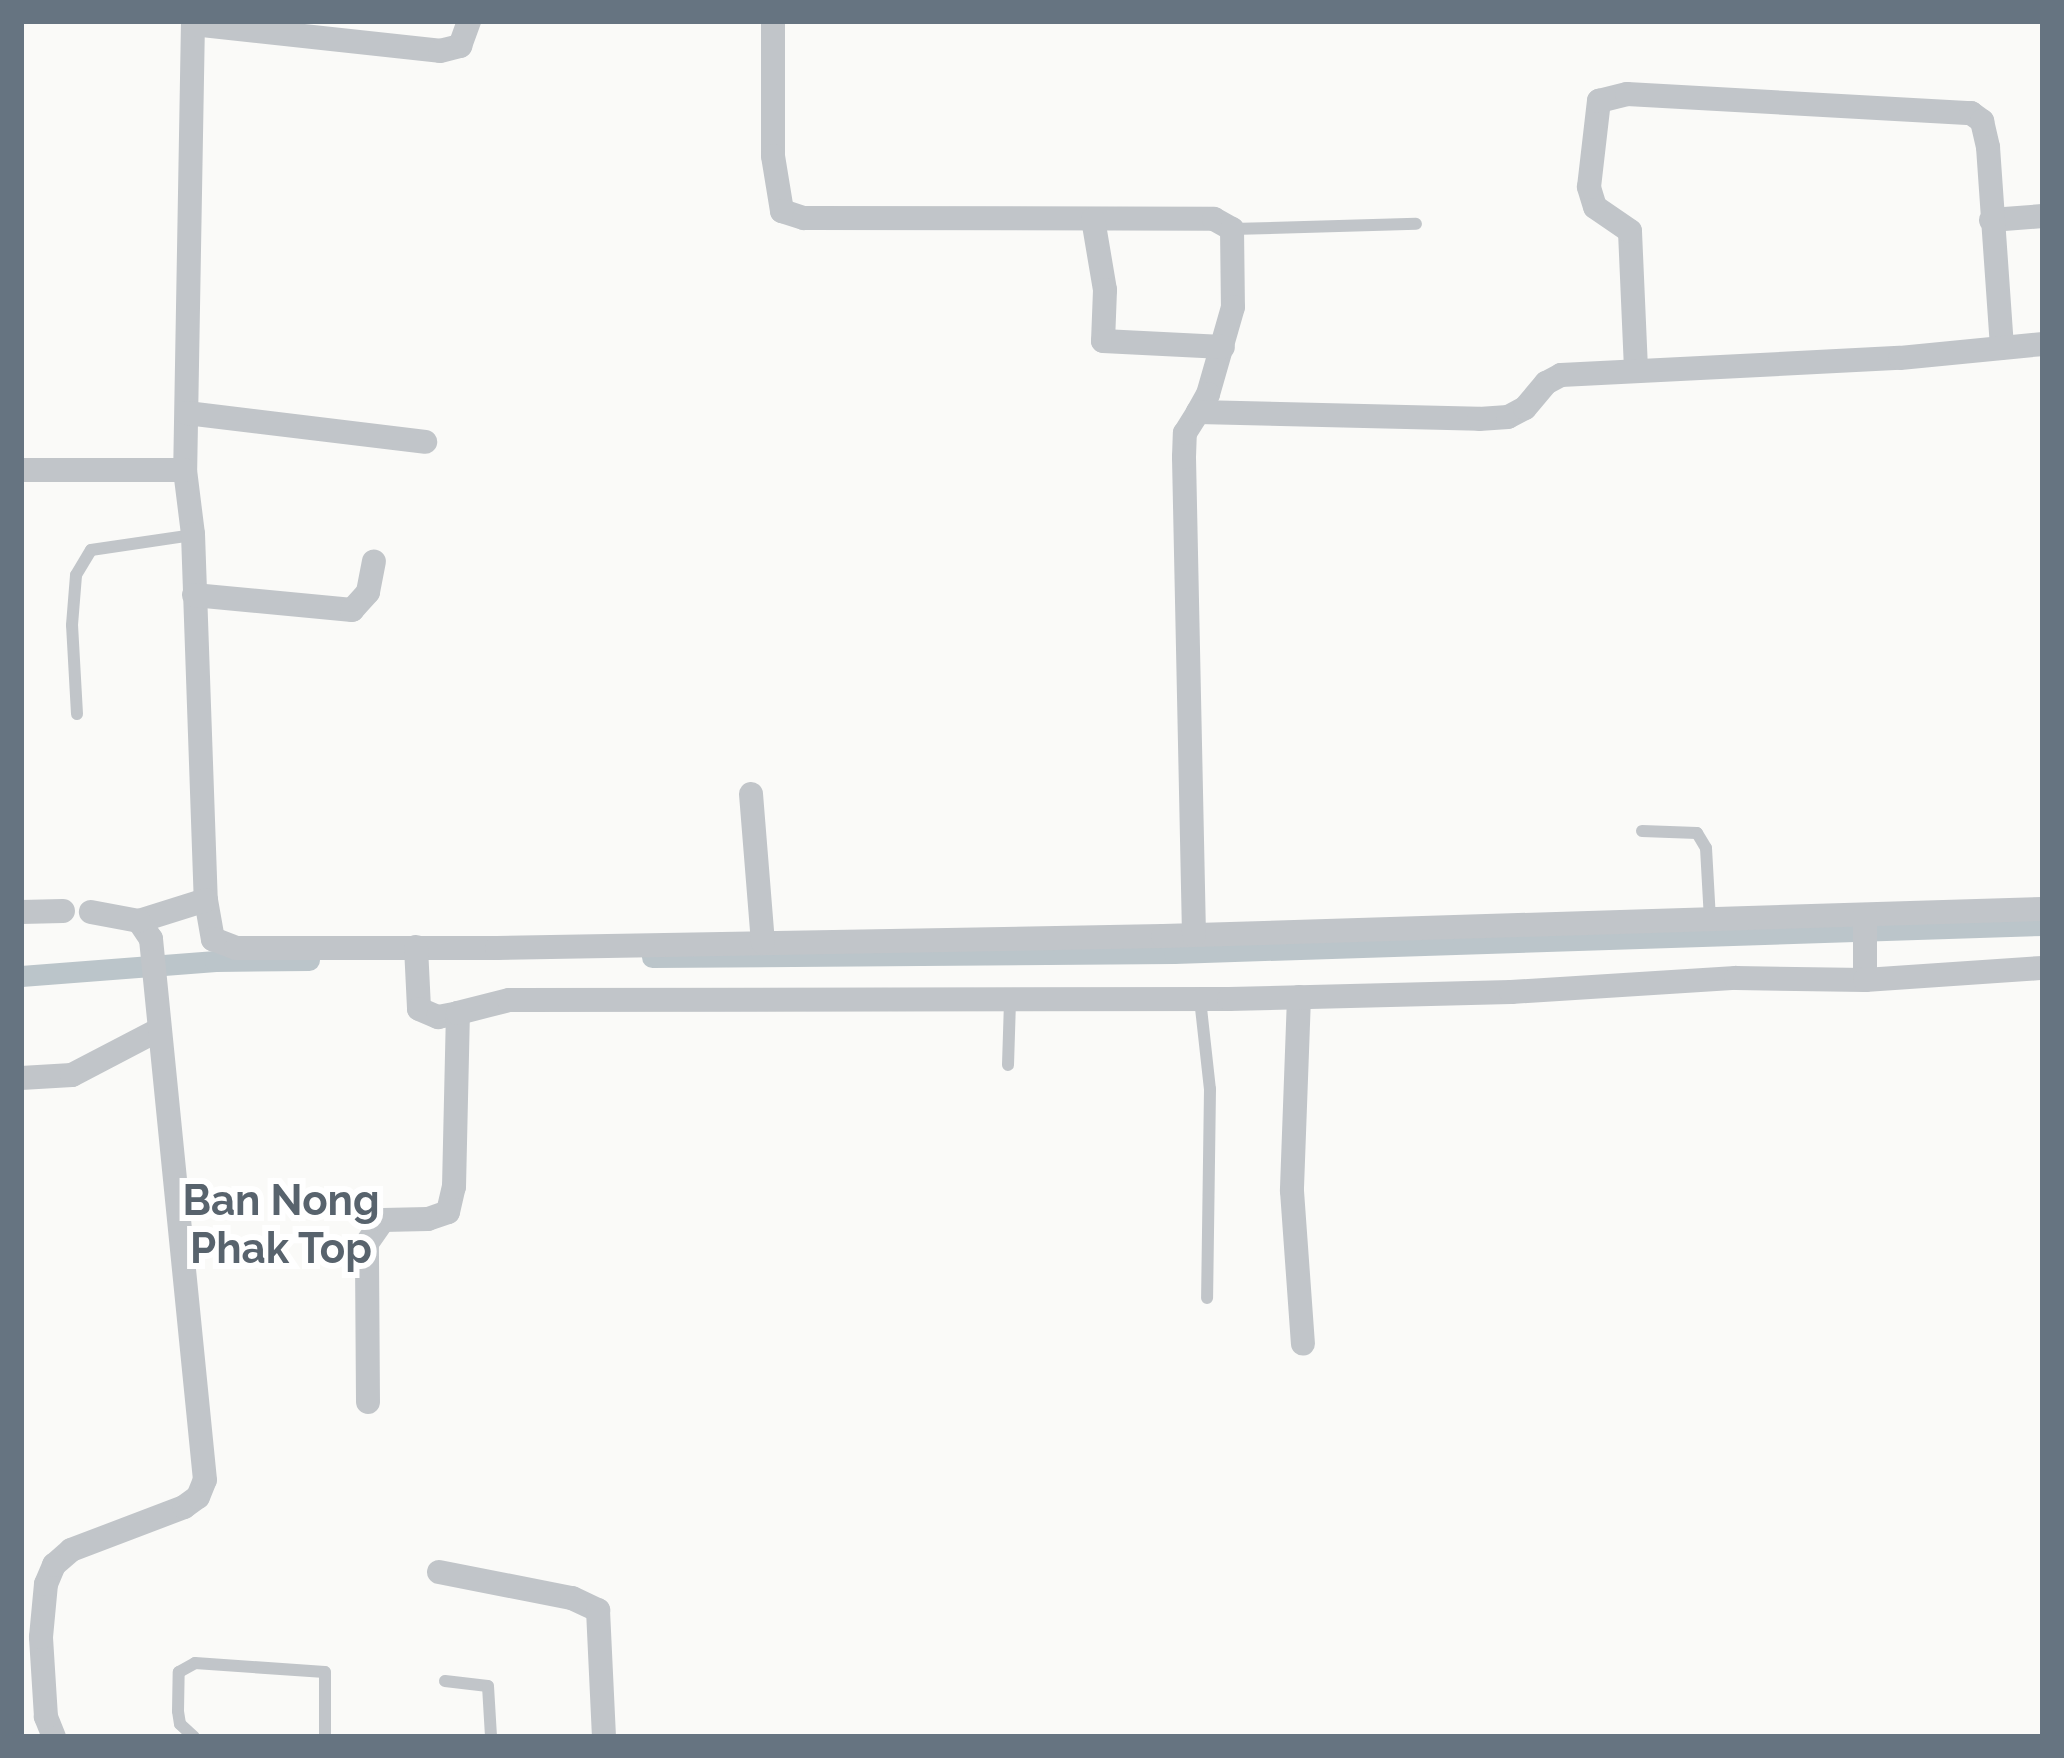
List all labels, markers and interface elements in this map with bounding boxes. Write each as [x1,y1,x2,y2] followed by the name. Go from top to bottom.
[182,1176,380,1274] district label: Ban Nong Phak Top

